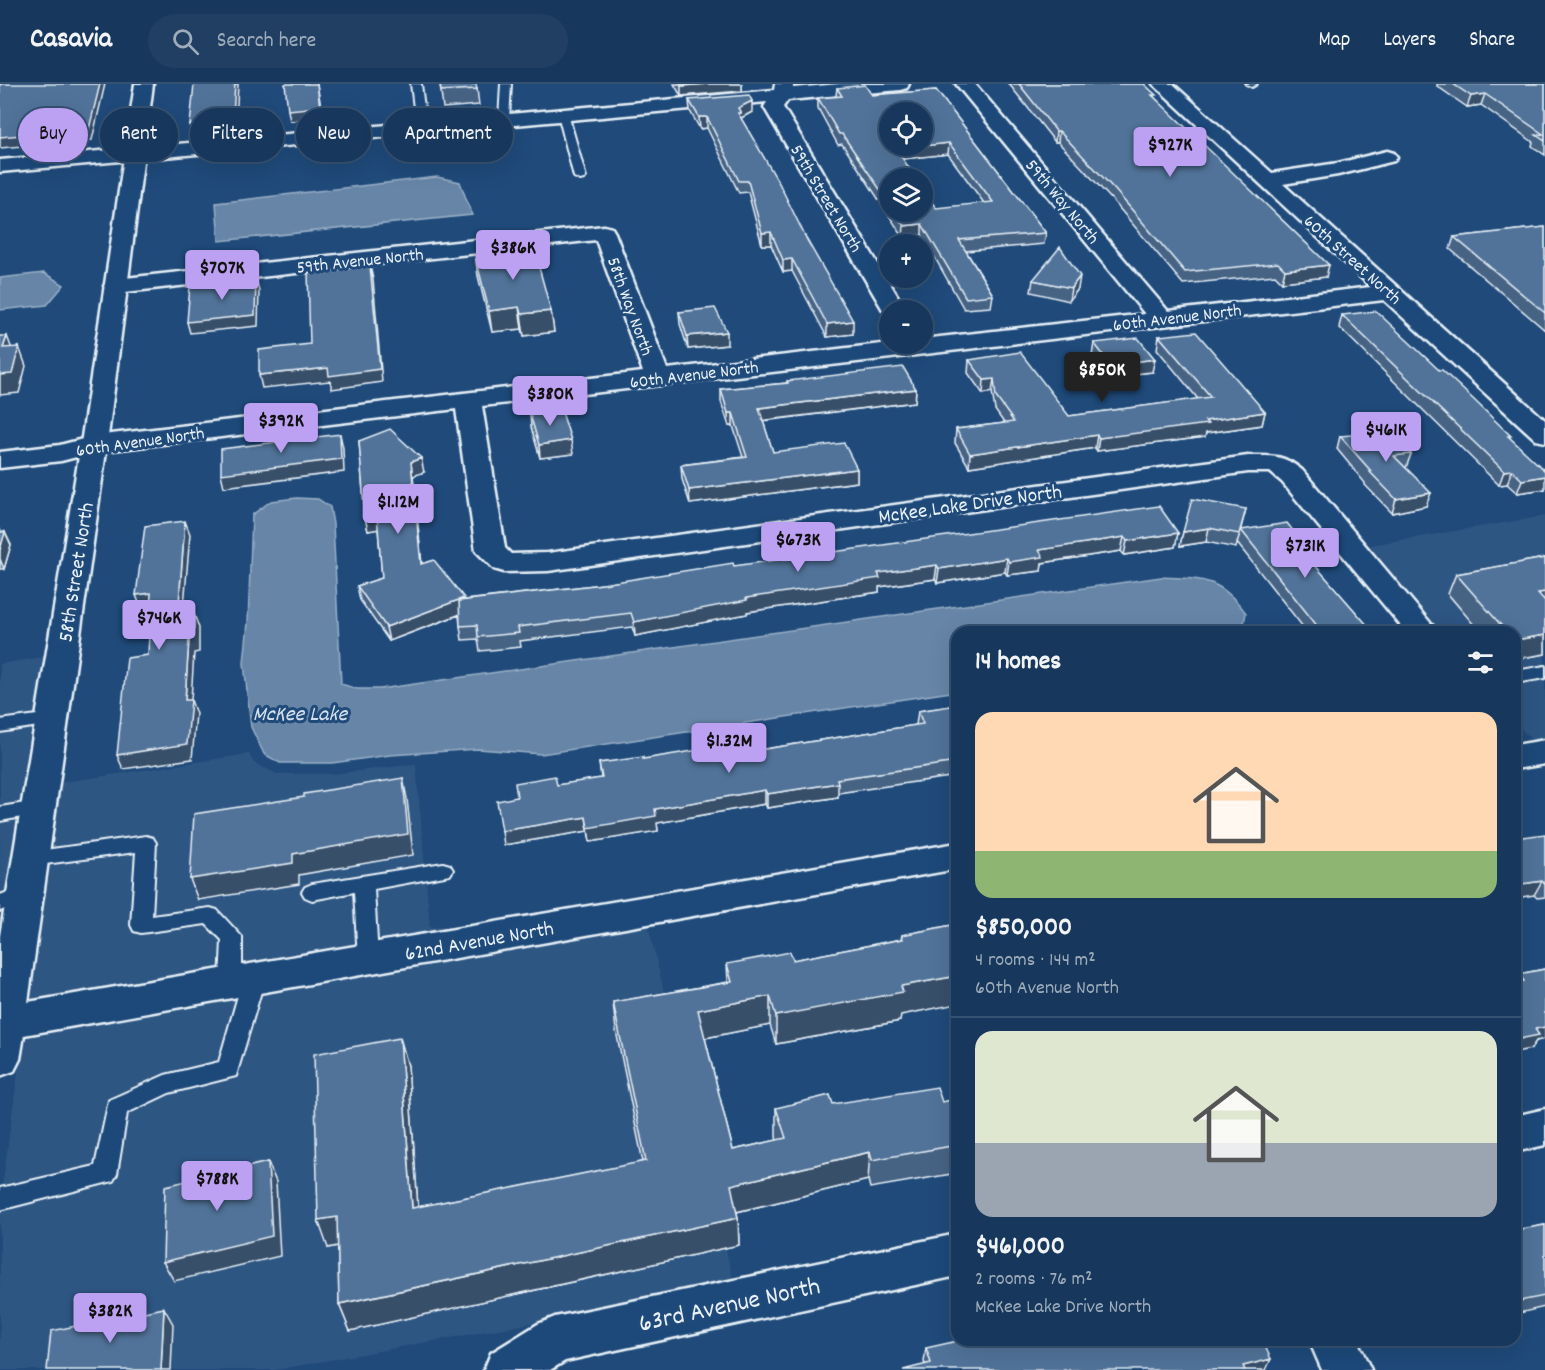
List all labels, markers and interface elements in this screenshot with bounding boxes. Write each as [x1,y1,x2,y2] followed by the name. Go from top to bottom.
[148,14,568,68] search box
[30,21,112,61] text: Casavia
[169,25,202,58] icon: search
[217,26,316,57] text: Search here
[1319,26,1350,56] text: Map
[1383,26,1436,56] text: Layers
[1469,26,1515,56] text: Share
[879,102,933,354] map controls
[879,102,933,156] button: locate
[18,108,88,162] chip: Buy
[100,108,178,162] chip: Rent
[190,108,284,162] chip: Filters
[296,108,371,162] chip: New
[383,108,513,162] chip: Apartment
[1128,127,1212,178] pin: $927K
[1148,132,1192,160] text: $927K
[783,141,867,258] street label: 59th Street North
[1018,155,1104,251] street label: 59th Way North
[879,168,933,222] button: layers
[1297,210,1406,312] street label: 60th Street North
[471,230,555,281] pin: $386K
[879,234,933,288] button: +
[490,235,536,263] text: $386K
[296,243,425,282] street label: 59th Avenue North
[180,250,264,301] pin: $707K
[599,254,658,360] street label: 58th Way North
[199,255,245,283] text: $707K
[1112,299,1243,340] street label: 60th Avenue North
[879,300,933,354] button: −
[1060,352,1144,403] pin: $850K
[629,356,760,397] street label: 60th Avenue North
[1078,357,1126,385] text: $850K
[508,376,592,427] pin: $380K
[526,381,574,409] text: $380K
[239,403,323,454] pin: $392K
[258,408,304,436] text: $392K
[1344,412,1428,463] pin: $461K
[1365,417,1407,445] text: $461K
[74,422,206,465] street label: 60th Avenue North
[877,478,1064,534] street label: McKee Lake Drive North
[349,484,447,535] pin: $1.12M
[377,489,419,517] text: $1.12M
[52,500,104,644] street label: 58th Street North
[756,522,840,573] pin: $673K
[775,527,821,555] text: $673K
[1263,528,1347,579] pin: $731K
[1285,533,1325,561] text: $731K
[117,600,201,651] pin: $746K
[136,605,182,633] text: $746K
[975,644,1061,681] text: 14 homes
[1464,646,1497,679] icon: filters
[253,700,348,731] water label: McKee Lake
[680,723,778,774] pin: $1.32M
[705,728,753,756] text: $1.32M
[1182,751,1290,859] icon: home
[975,910,1072,947] text: $850,000
[403,915,556,971] street label: 62nd Avenue North
[975,947,1096,975] text: 4 rooms · 144 m²
[975,975,1119,1003] text: 60th Avenue North
[1182,1070,1290,1178] icon: home
[175,1161,259,1212] pin: $788K
[195,1166,239,1194] text: $788K
[975,1229,1065,1266] text: $461,000
[975,1266,1093,1294] text: 2 rooms · 76 m²
[636,1269,824,1344] street label: 63rd Avenue North
[68,1293,152,1344] pin: $382K
[975,1294,1151,1322] text: McKee Lake Drive North
[87,1298,133,1326] text: $382K

